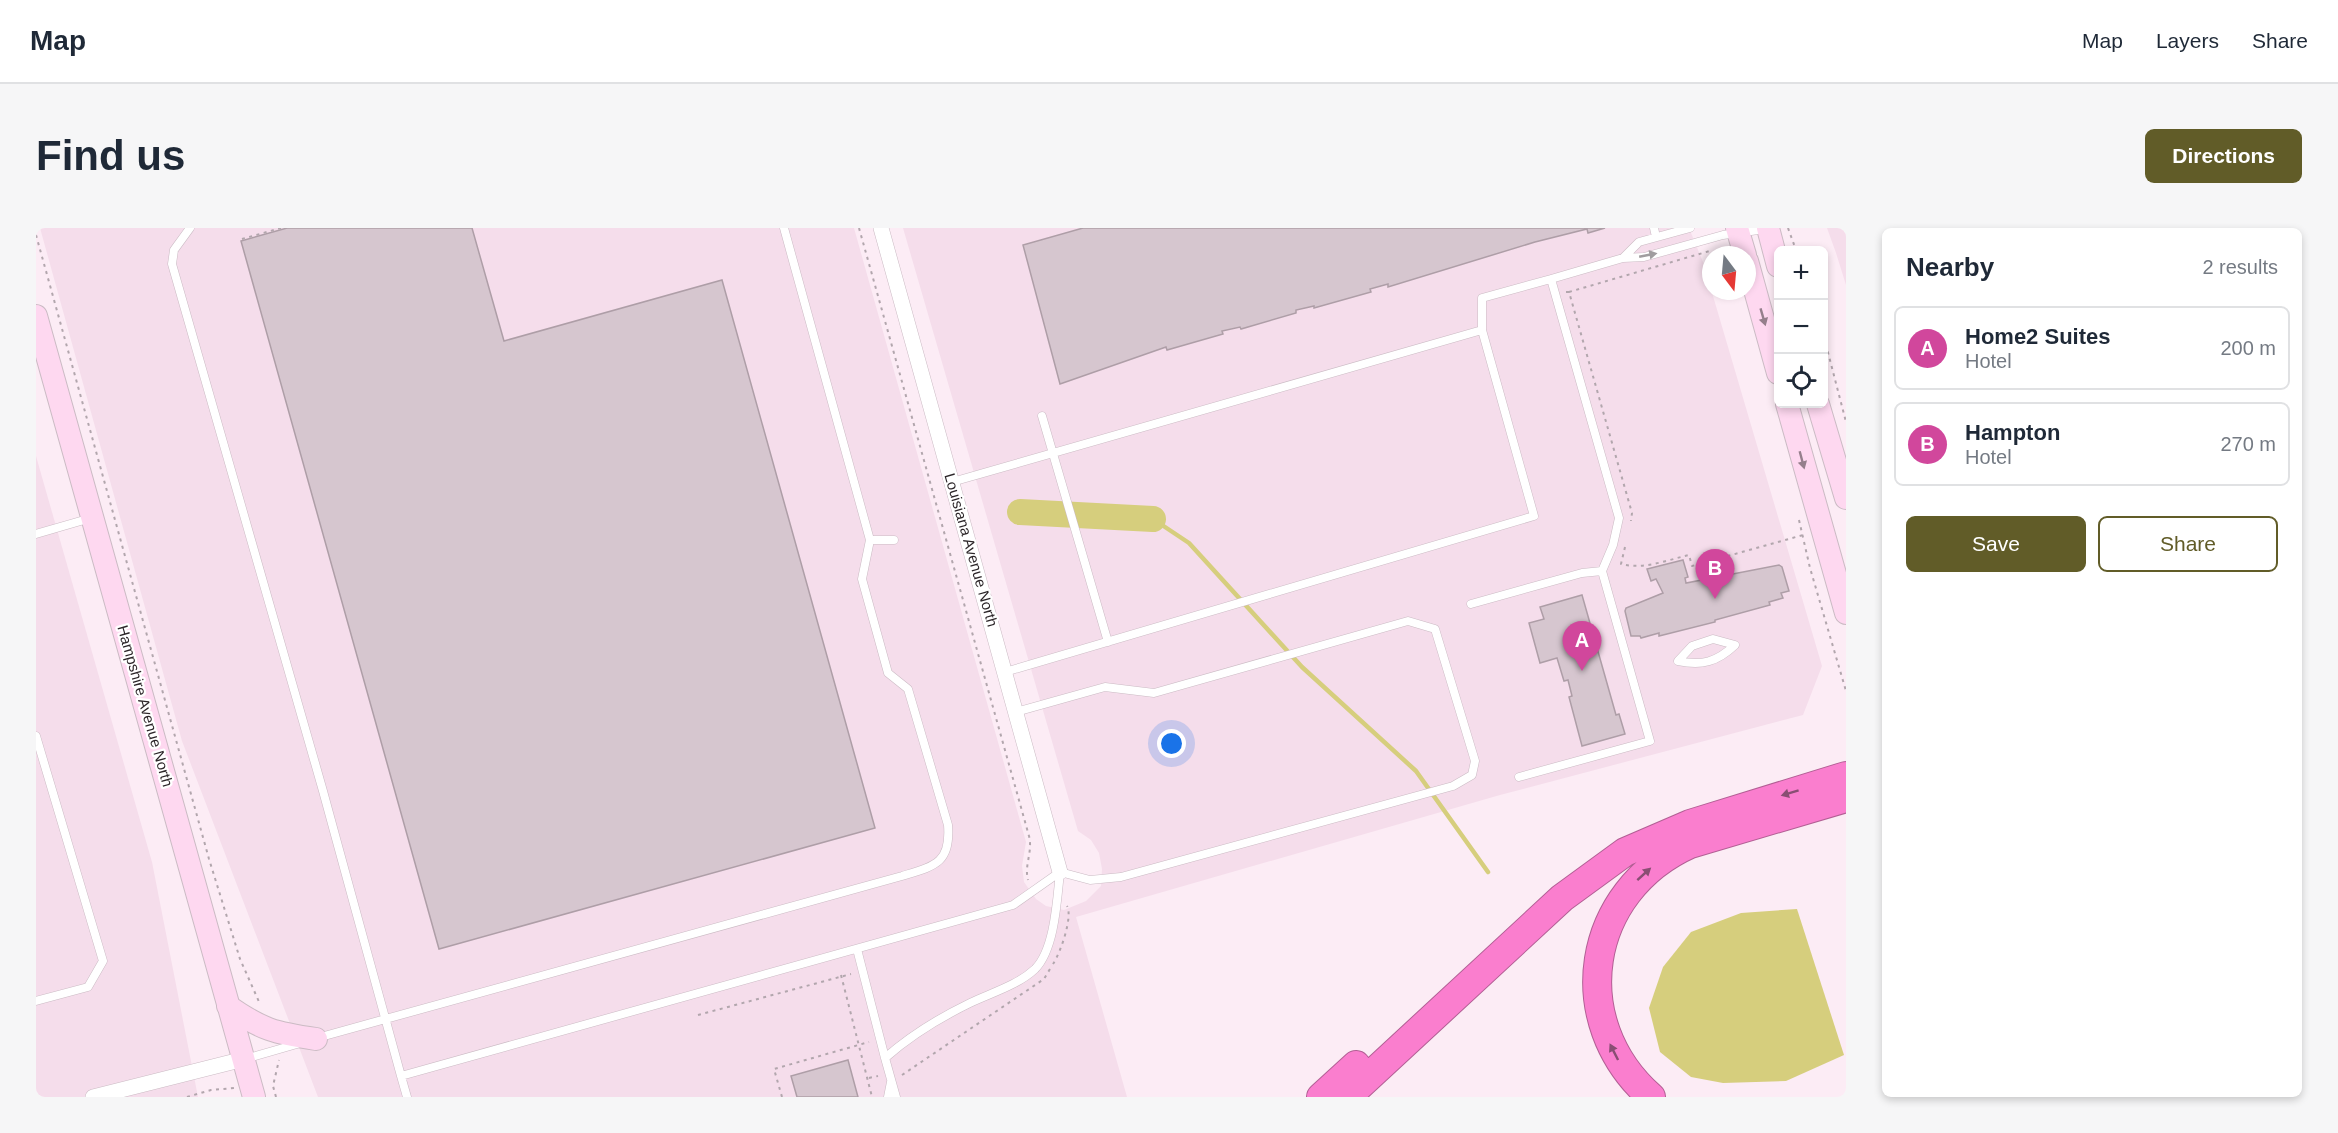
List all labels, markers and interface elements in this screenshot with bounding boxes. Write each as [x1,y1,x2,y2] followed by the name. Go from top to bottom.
[30,25,86,56] text: Map
[2082,29,2123,52] text: Map
[2156,29,2219,52] text: Layers
[2252,29,2308,52] text: Share
[2145,129,2302,183] button: Directions
[36,132,185,179] text: Find us
[1702,246,1756,300] north arrow
[1774,246,1828,408] map controls
[1774,246,1828,300] button: +
[1639,250,1658,259] one-way arrow
[1906,252,1994,282] text: Nearby
[2202,256,2278,278] text: 2 results
[1774,300,1828,354] button: −
[1759,308,1768,326] one-way arrow
[1965,324,2111,349] text: Home2 Suites
[1920,337,1935,359] text: A
[2220,337,2276,359] text: 200 m
[1965,350,2012,372] text: Hotel
[1774,354,1828,408] button: locate
[1965,420,2060,445] text: Hampton
[1920,433,1935,455] text: B
[2220,433,2276,455] text: 270 m
[1965,446,2012,468] text: Hotel
[1798,451,1808,469] one-way arrow
[941,471,1002,629] street label: Louisiana Avenue North
[1906,516,2086,572] button: Save
[2098,516,2278,572] button: Share
[1696,550,1734,599] pin: B
[1562,622,1602,671] pin: A
[114,623,177,789] street label: Hampshire Avenue North
[1157,729,1186,758] your location
[1781,789,1799,798] one-way arrow
[1637,867,1651,881] one-way arrow
[1610,1043,1620,1061] one-way arrow

